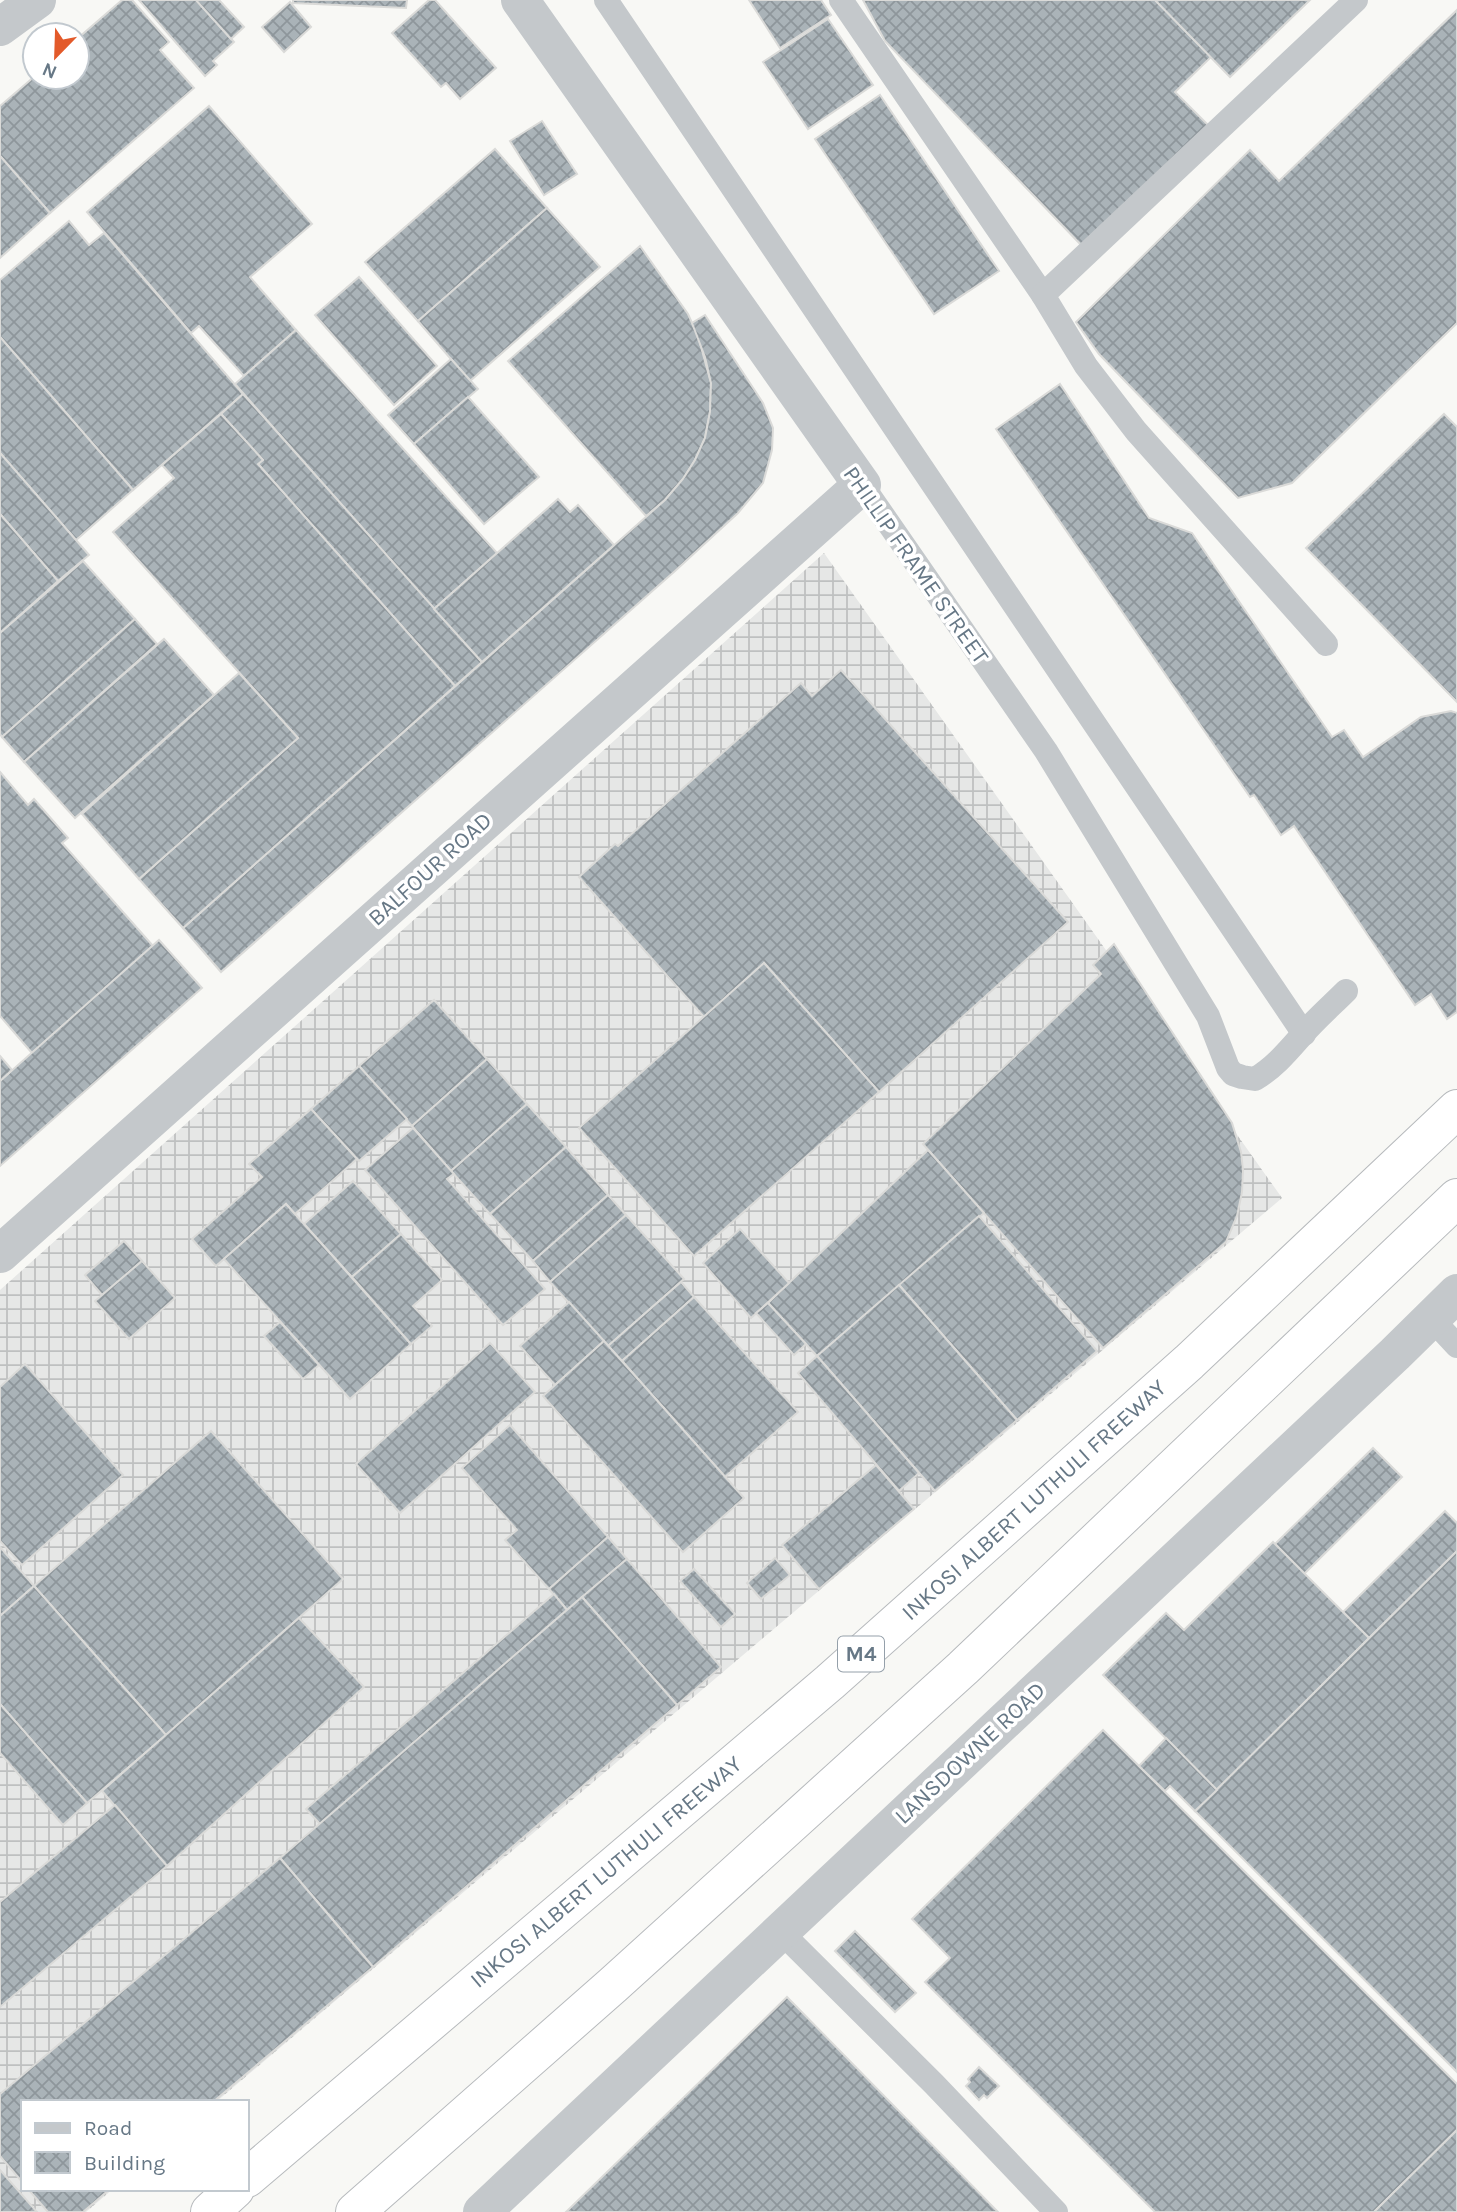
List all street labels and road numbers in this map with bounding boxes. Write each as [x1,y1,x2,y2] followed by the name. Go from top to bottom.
[838,461,995,669] street label: PHILLIP FRAME STREET
[363,806,497,932] street label: BALFOUR ROAD
[896,1374,1172,1626] street label: INKOSI ALBERT LUTHULI FREEWAY
[838,1636,884,1672] road number: M4
[889,1676,1051,1830] street label: LANSDOWNE ROAD
[465,1750,748,1994] street label: INKOSI ALBERT LUTHULI FREEWAY

